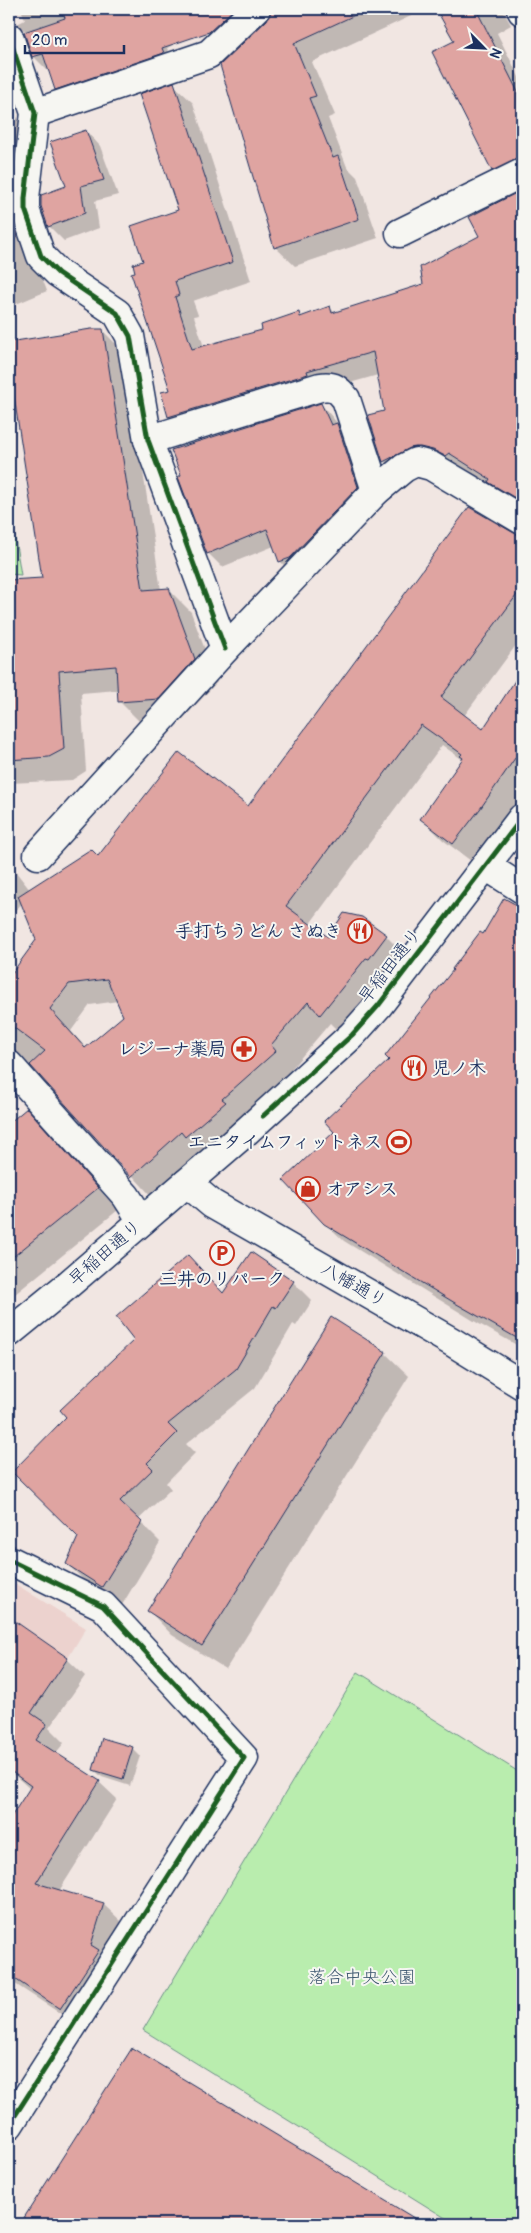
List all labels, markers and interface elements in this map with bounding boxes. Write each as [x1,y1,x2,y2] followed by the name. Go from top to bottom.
[25,22,124,54] scale bar
[458,22,508,72] north arrow
[32,31,67,50] text: 20 m
[486,45,505,61] text: N
[347,918,373,944] restaurant icon: 手打ちうどん さぬき
[175,920,342,943] place label: 手打ちうどん さぬき
[353,923,427,1009] street label: 早稲田通り
[231,1036,257,1062] pharmacy icon: レジーナ薬局
[118,1038,226,1061] place label: レジーナ薬局
[401,1055,427,1081] restaurant icon: 児ノ木
[432,1057,486,1080] place label: 児ノ木
[386,1129,412,1155] sports icon: エニタイムフィットネス
[188,1131,382,1154] place label: エニタイムフィットネス
[295,1176,321,1202] shop icon: オアシス
[326,1178,398,1201] place label: オアシス
[63,1215,147,1291] street label: 早稲田通り
[209,1240,235,1266] parking icon: 三井のリパーク
[317,1257,391,1313] street label: 八幡通り
[159,1268,285,1291] place label: 三井のリパーク
[308,1966,416,1989] park label: 落合中央公園

